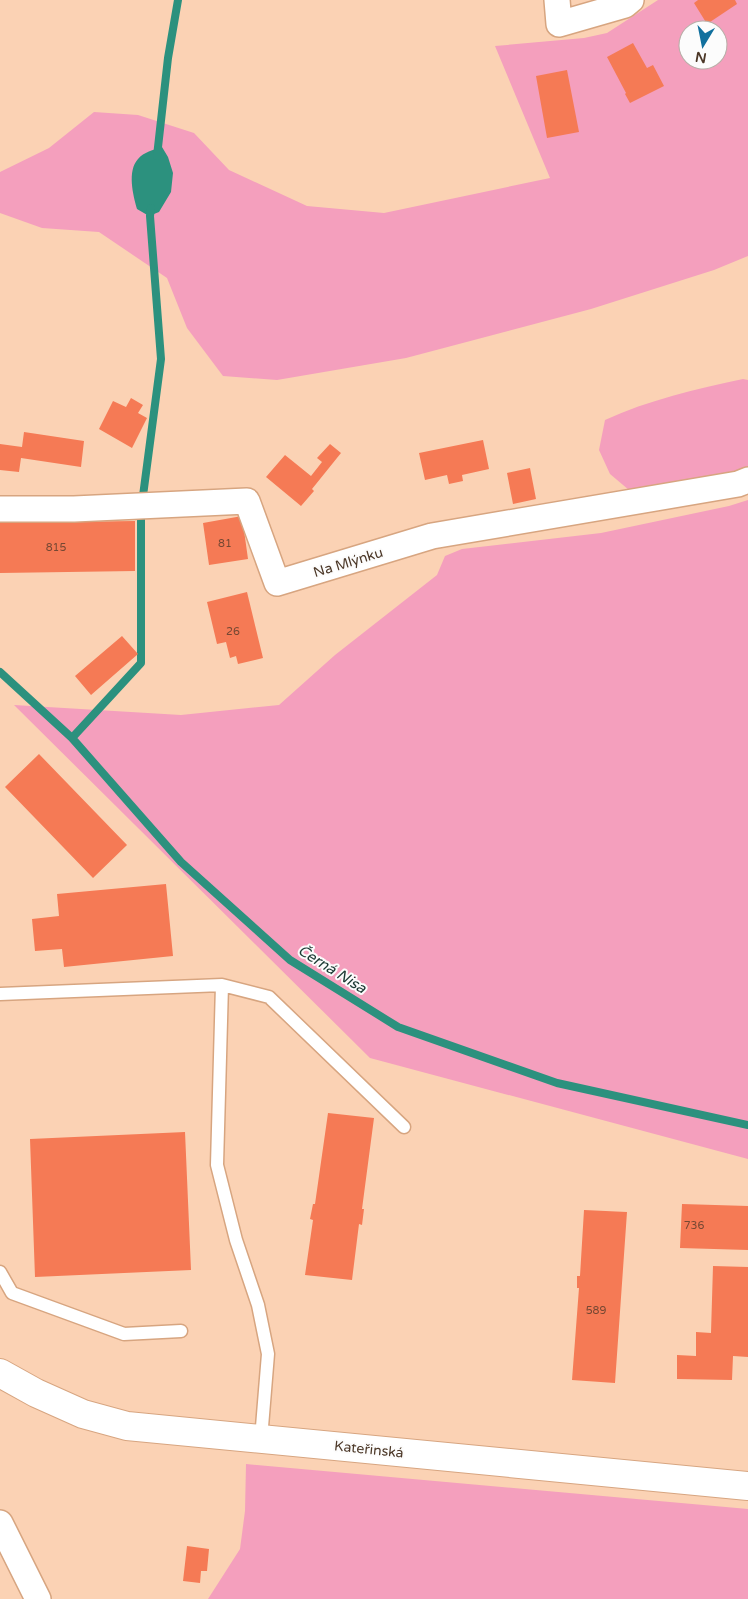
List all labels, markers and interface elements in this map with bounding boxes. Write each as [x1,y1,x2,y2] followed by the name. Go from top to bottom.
[678,20,728,70] north arrow
[694,48,708,67] text: N
[218,537,232,550] house number: 81
[46,541,66,554] house number: 815
[311,544,385,581] street label: Na Mlýnku
[226,625,240,638] house number: 26
[295,941,370,997] water label: Černá Nisa
[684,1219,704,1232] house number: 736
[586,1304,606,1317] house number: 589
[333,1437,405,1462] street label: Kateřinská

